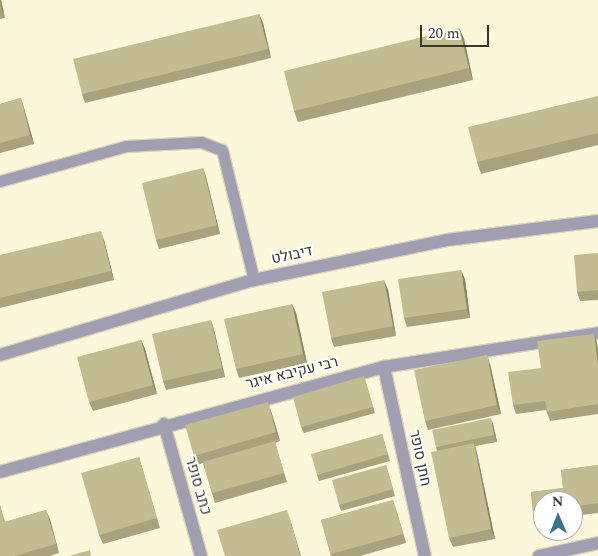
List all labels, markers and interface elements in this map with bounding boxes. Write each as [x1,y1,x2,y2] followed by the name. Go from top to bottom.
[423,15,492,47] scale bar
[428,22,460,45] text: 20 m
[270,242,314,268] street label: דיבולט
[244,353,340,393] street label: רבי עקיבא איגר
[405,428,435,488] street label: חתן סופר
[181,455,215,517] street label: כתב סופר
[533,491,583,541] north arrow
[552,491,564,512] text: N

